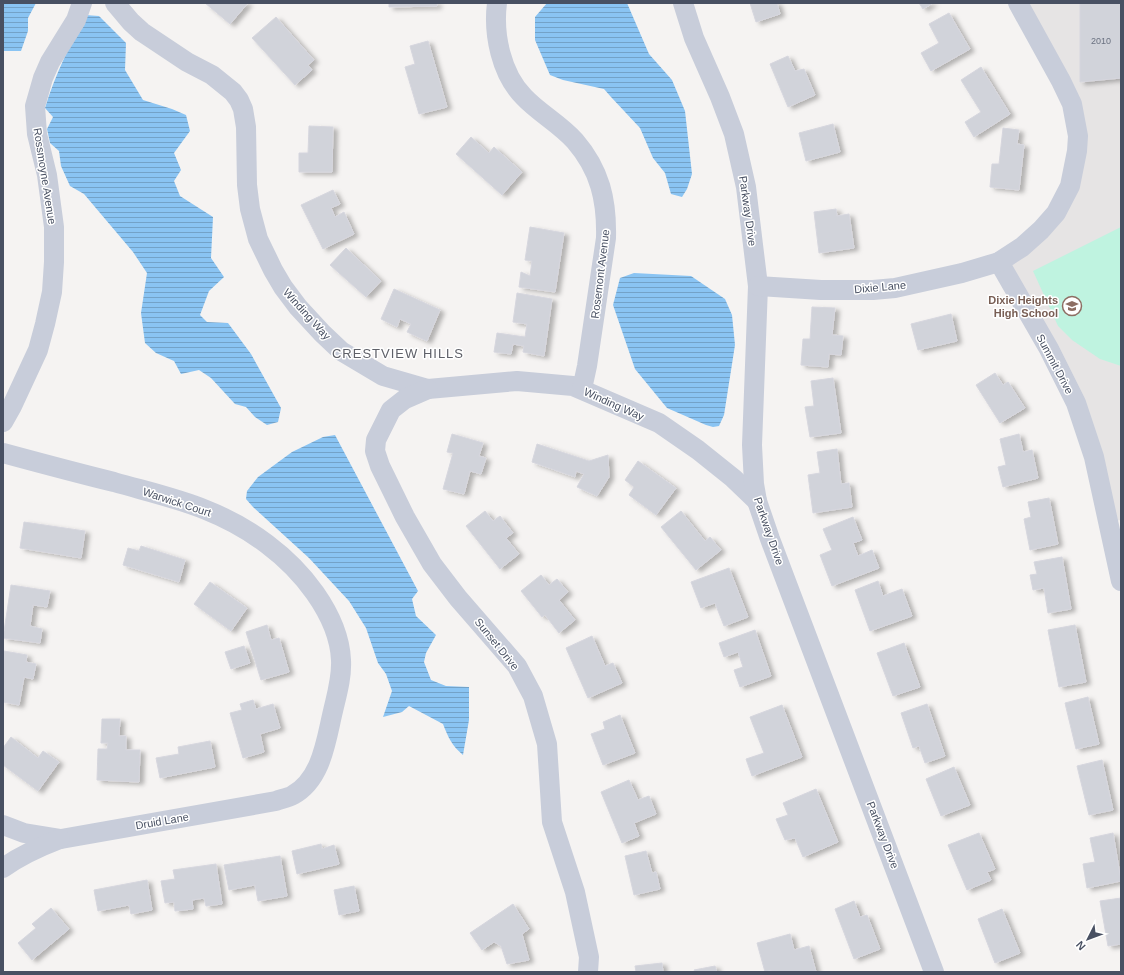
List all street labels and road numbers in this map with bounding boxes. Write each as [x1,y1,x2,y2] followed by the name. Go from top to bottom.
[31,127,59,225] street label: Rossmoyne Avenue
[737,175,759,247] street label: Parkway Drive
[589,229,611,319] street label: Rosemont Avenue
[854,279,906,295] street label: Dixie Lane
[281,286,333,342] street label: Winding Way
[1034,332,1076,396] street label: Summit Drive
[582,385,646,423] street label: Winding Way
[141,485,213,519] street label: Warwick Court
[752,496,786,566] street label: Parkway Drive
[473,616,521,672] street label: Sunset Drive
[865,800,901,870] street label: Parkway Drive
[134,810,190,832] street label: Druid Lane

